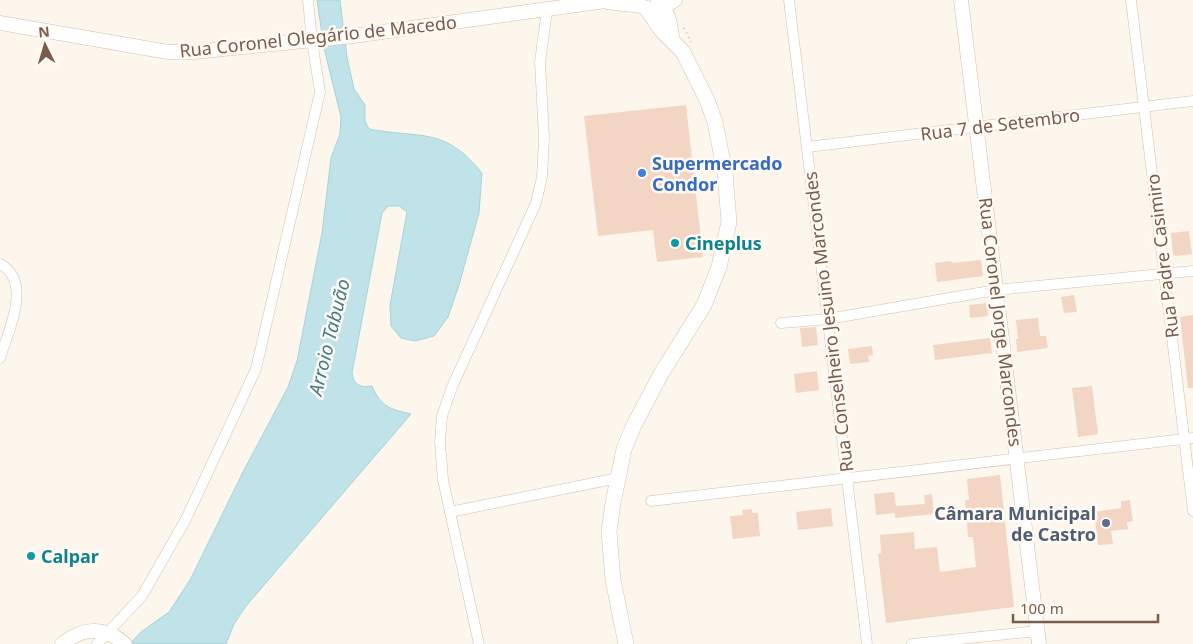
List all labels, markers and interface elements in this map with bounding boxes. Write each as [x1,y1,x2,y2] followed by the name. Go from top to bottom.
[178,10,458,62] street label: Rua Coronel Olegário de Macedo
[20,20,70,70] north arrow
[37,22,50,42] text: N
[919,102,1081,146] street label: Rua 7 de Setembro
[652,151,782,196] place label: Supermercado Condor
[636,167,648,179] marker: Supermercado Condor
[798,170,858,474] street label: Rua Conselheiro Jesuino Marcondes
[1140,173,1184,339] street label: Rua Padre Casimiro
[974,196,1028,448] street label: Rua Coronel Jorge Marcondes
[685,231,762,255] place label: Cineplus
[669,237,681,249] marker: Cineplus
[302,276,356,400] water label: Arroio Tabuão
[934,501,1096,546] place label: Câmara Municipal de Castro
[1100,517,1112,529] marker: Câmara Municipal de Castro
[41,544,99,568] place label: Calpar
[25,550,37,562] marker: Calpar
[1013,592,1158,624] scale bar
[1020,598,1064,618] text: 100 m

